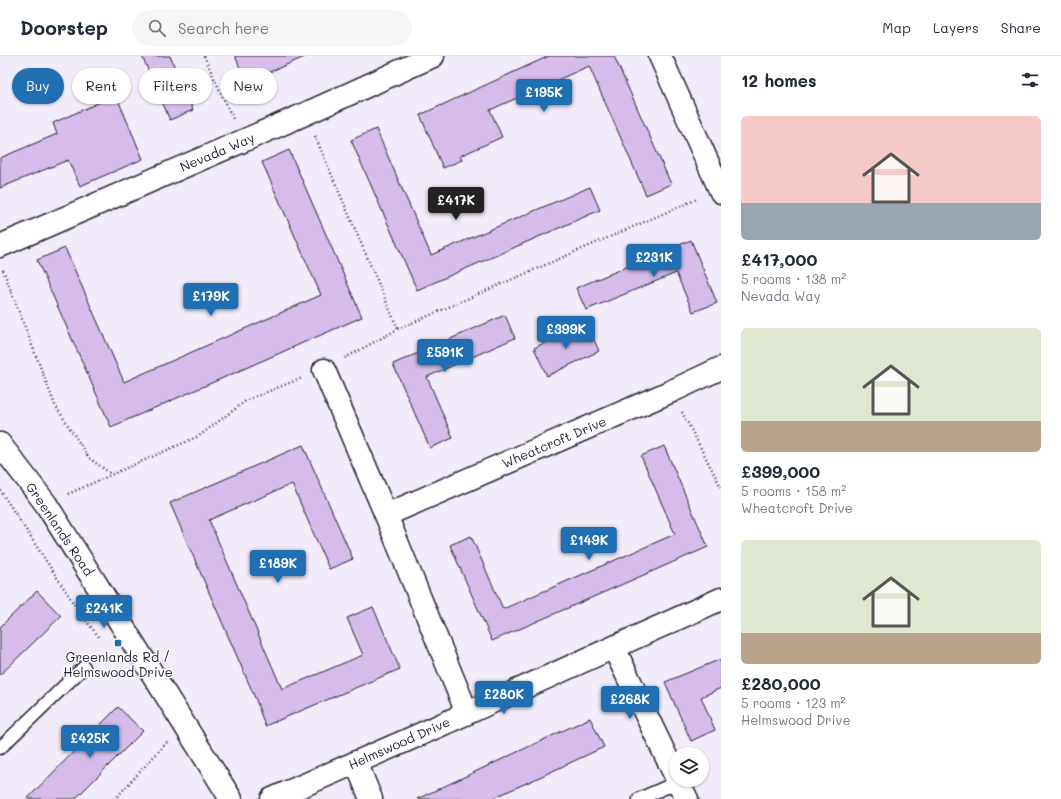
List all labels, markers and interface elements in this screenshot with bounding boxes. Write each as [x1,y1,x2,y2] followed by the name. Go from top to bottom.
[132,10,412,46] search box
[20,15,108,40] text: Doorstep
[146,17,168,39] icon: search
[178,18,269,38] text: Search here
[882,18,911,37] text: Map
[933,18,979,37] text: Layers
[1001,18,1041,37] text: Share
[12,68,64,104] chip: Buy
[72,68,131,104] chip: Rent
[139,68,212,104] chip: Filters
[220,68,277,104] chip: New
[741,69,817,91] text: 12 homes
[1019,69,1041,91] icon: filters
[516,79,572,113] pin: £195K
[525,83,563,100] text: £195K
[177,128,257,175] street label: Nevada Way
[855,142,927,214] icon: home
[428,187,484,221] pin: £417K
[437,191,475,208] text: £417K
[626,244,682,278] pin: £231K
[635,248,673,265] text: £231K
[741,248,817,270] text: £417,000
[741,270,846,287] text: 5 rooms · 138 m²
[183,283,239,317] pin: £179K
[192,287,230,304] text: £179K
[741,287,820,304] text: Nevada Way
[538,316,594,350] pin: £399K
[546,320,586,337] text: £399K
[417,339,473,373] pin: £591K
[426,343,464,360] text: £591K
[855,354,927,426] icon: home
[499,412,609,471] street label: Wheatcroft Drive
[741,460,820,482] text: £399,000
[23,479,98,579] street label: Greenlands Road
[741,482,846,499] text: 5 rooms · 158 m²
[741,499,853,516] text: Wheatcroft Drive
[561,527,617,561] pin: £149K
[570,531,608,548] text: £149K
[250,550,306,584] pin: £189K
[259,554,297,571] text: £189K
[855,566,927,638] icon: home
[76,595,132,629] pin: £241K
[85,599,123,616] text: £241K
[113,638,123,648] marker: Greenlands Rd / Helmswood Drive
[63,648,173,680] place label: Greenlands Rd / Helmswood Drive
[741,672,821,694] text: £280,000
[476,681,532,715] pin: £280K
[484,685,524,702] text: £280K
[602,686,658,720] pin: £268K
[610,690,650,707] text: £268K
[741,694,845,711] text: 5 rooms · 123 m²
[741,711,851,728] text: Helmswood Drive
[345,713,452,773] street label: Helmswood Drive
[62,725,118,759] pin: £425K
[70,729,110,746] text: £425K
[669,747,709,787] map controls
[669,747,709,787] button: layers

